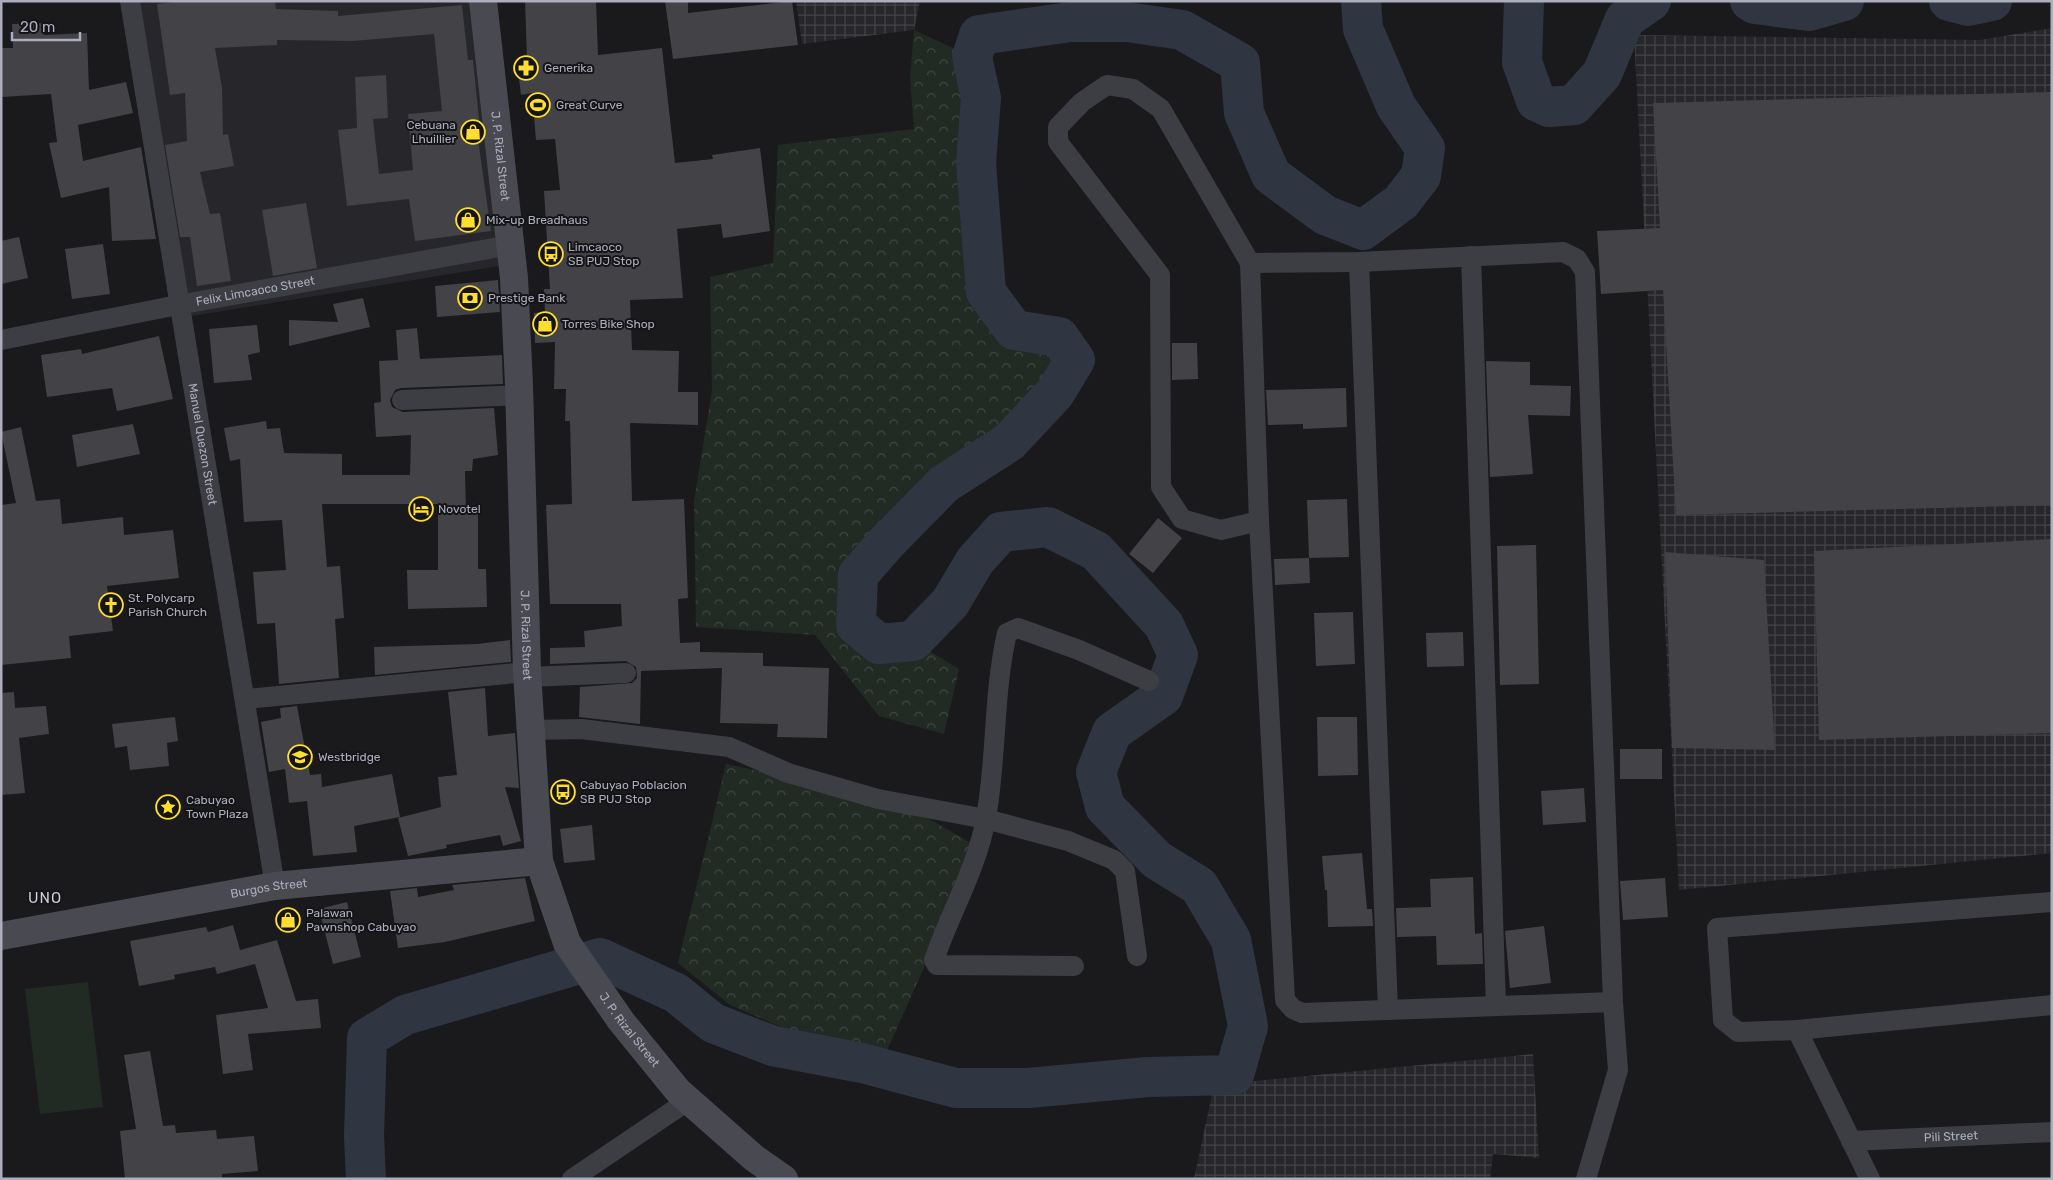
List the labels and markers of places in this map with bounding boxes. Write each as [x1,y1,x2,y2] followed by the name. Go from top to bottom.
[513,55,539,81] pharmacy icon: Generika
[544,61,593,75] place label: Generika
[525,92,551,118] sports icon: Great Curve
[556,98,623,112] place label: Great Curve
[406,118,456,146] place label: Cebuana Lhuillier
[460,119,486,145] shop icon: Cebuana Lhuillier
[455,207,481,233] shop icon: Mix-up Breadhaus
[486,213,588,227] place label: Mix-up Breadhaus
[568,240,639,268] place label: Limcaoco SB PUJ Stop
[538,241,564,267] bus stop icon: Limcaoco SB PUJ Stop
[457,285,483,311] bank icon: Prestige Bank
[488,291,566,305] place label: Prestige Bank
[532,311,558,337] shop icon: Torres Bike Shop
[562,317,655,331] place label: Torres Bike Shop
[408,496,434,522] hotel icon: Novotel
[438,502,481,516] place label: Novotel
[128,591,207,619] place label: St. Polycarp Parish Church
[98,592,124,618] church icon: St. Polycarp Parish Church
[287,744,313,770] school or university icon: Westbridge
[318,750,381,764] place label: Westbridge
[580,778,687,806] place label: Cabuyao Poblacion SB PUJ Stop
[550,779,576,805] bus stop icon: Cabuyao Poblacion SB PUJ Stop
[186,793,248,821] place label: Cabuyao Town Plaza
[155,794,181,820] place icon: Cabuyao Town Plaza
[306,906,416,934] place label: Palawan Pawnshop Cabuyao
[275,907,301,933] shop icon: Palawan Pawnshop Cabuyao

